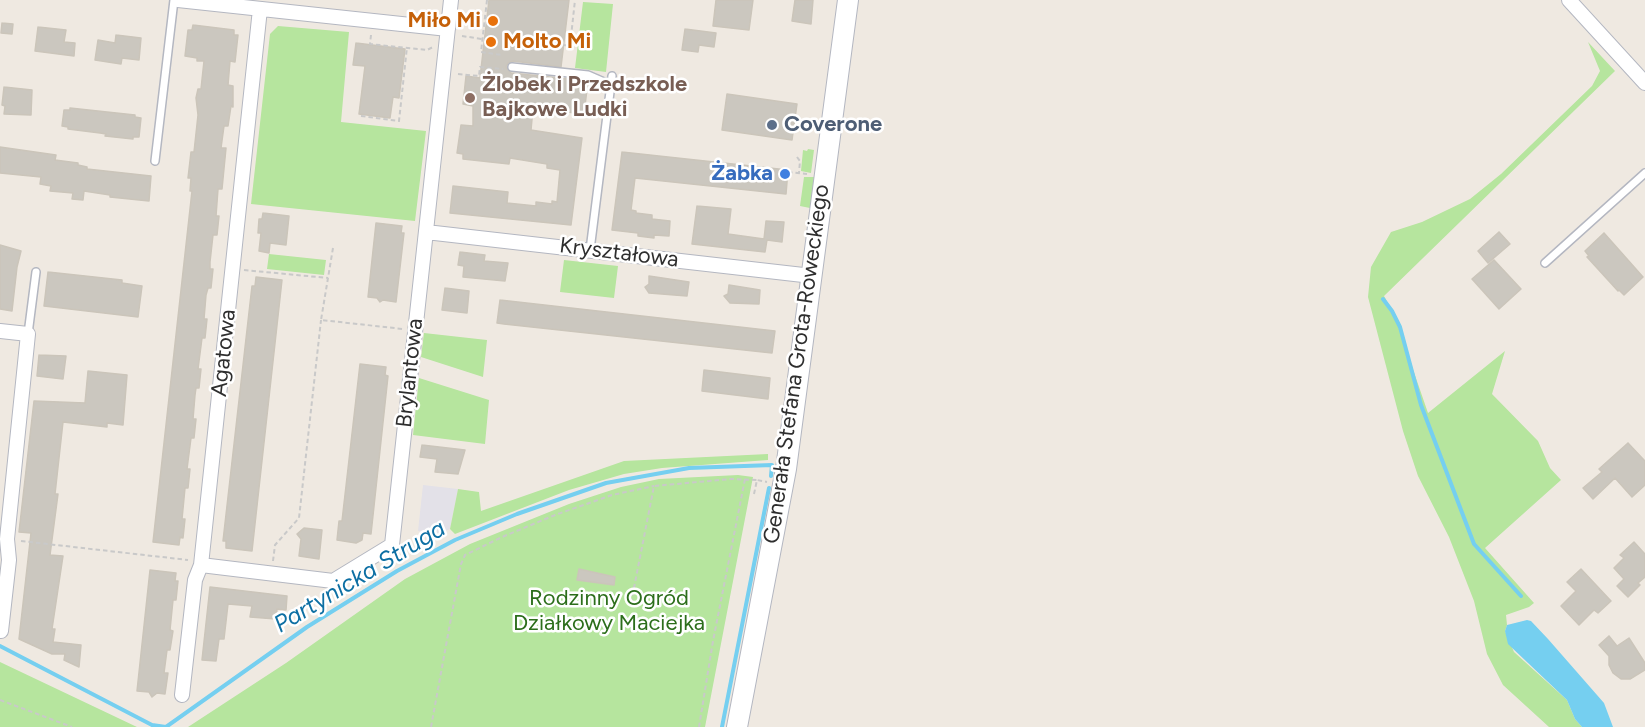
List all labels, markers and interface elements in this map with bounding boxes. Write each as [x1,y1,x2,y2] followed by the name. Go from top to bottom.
[407,8,481,34] place label: Miło Mi
[486,14,500,28] marker: Miło Mi
[503,29,591,55] place label: Molto Mi
[484,35,498,49] marker: Molto Mi
[482,72,687,124] place label: Żlobek i Przedszkole Bajkowe Ludki
[463,91,477,105] marker: Żlobek i Przedszkole Bajkowe Ludki
[784,112,882,138] place label: Coverone
[765,118,779,132] marker: Coverone
[711,161,773,187] place label: Żabka
[778,167,792,181] marker: Żabka
[759,183,835,545] street label: Generała Stefana Grota-Roweckiego
[558,233,680,273] street label: Kryształowa
[206,308,242,398] street label: Agatowa
[391,317,429,429] street label: Brylantowa
[269,514,451,640] water label: Partynicka Struga
[513,586,705,638] park label: Rodzinny Ogród Działkowy Maciejka

